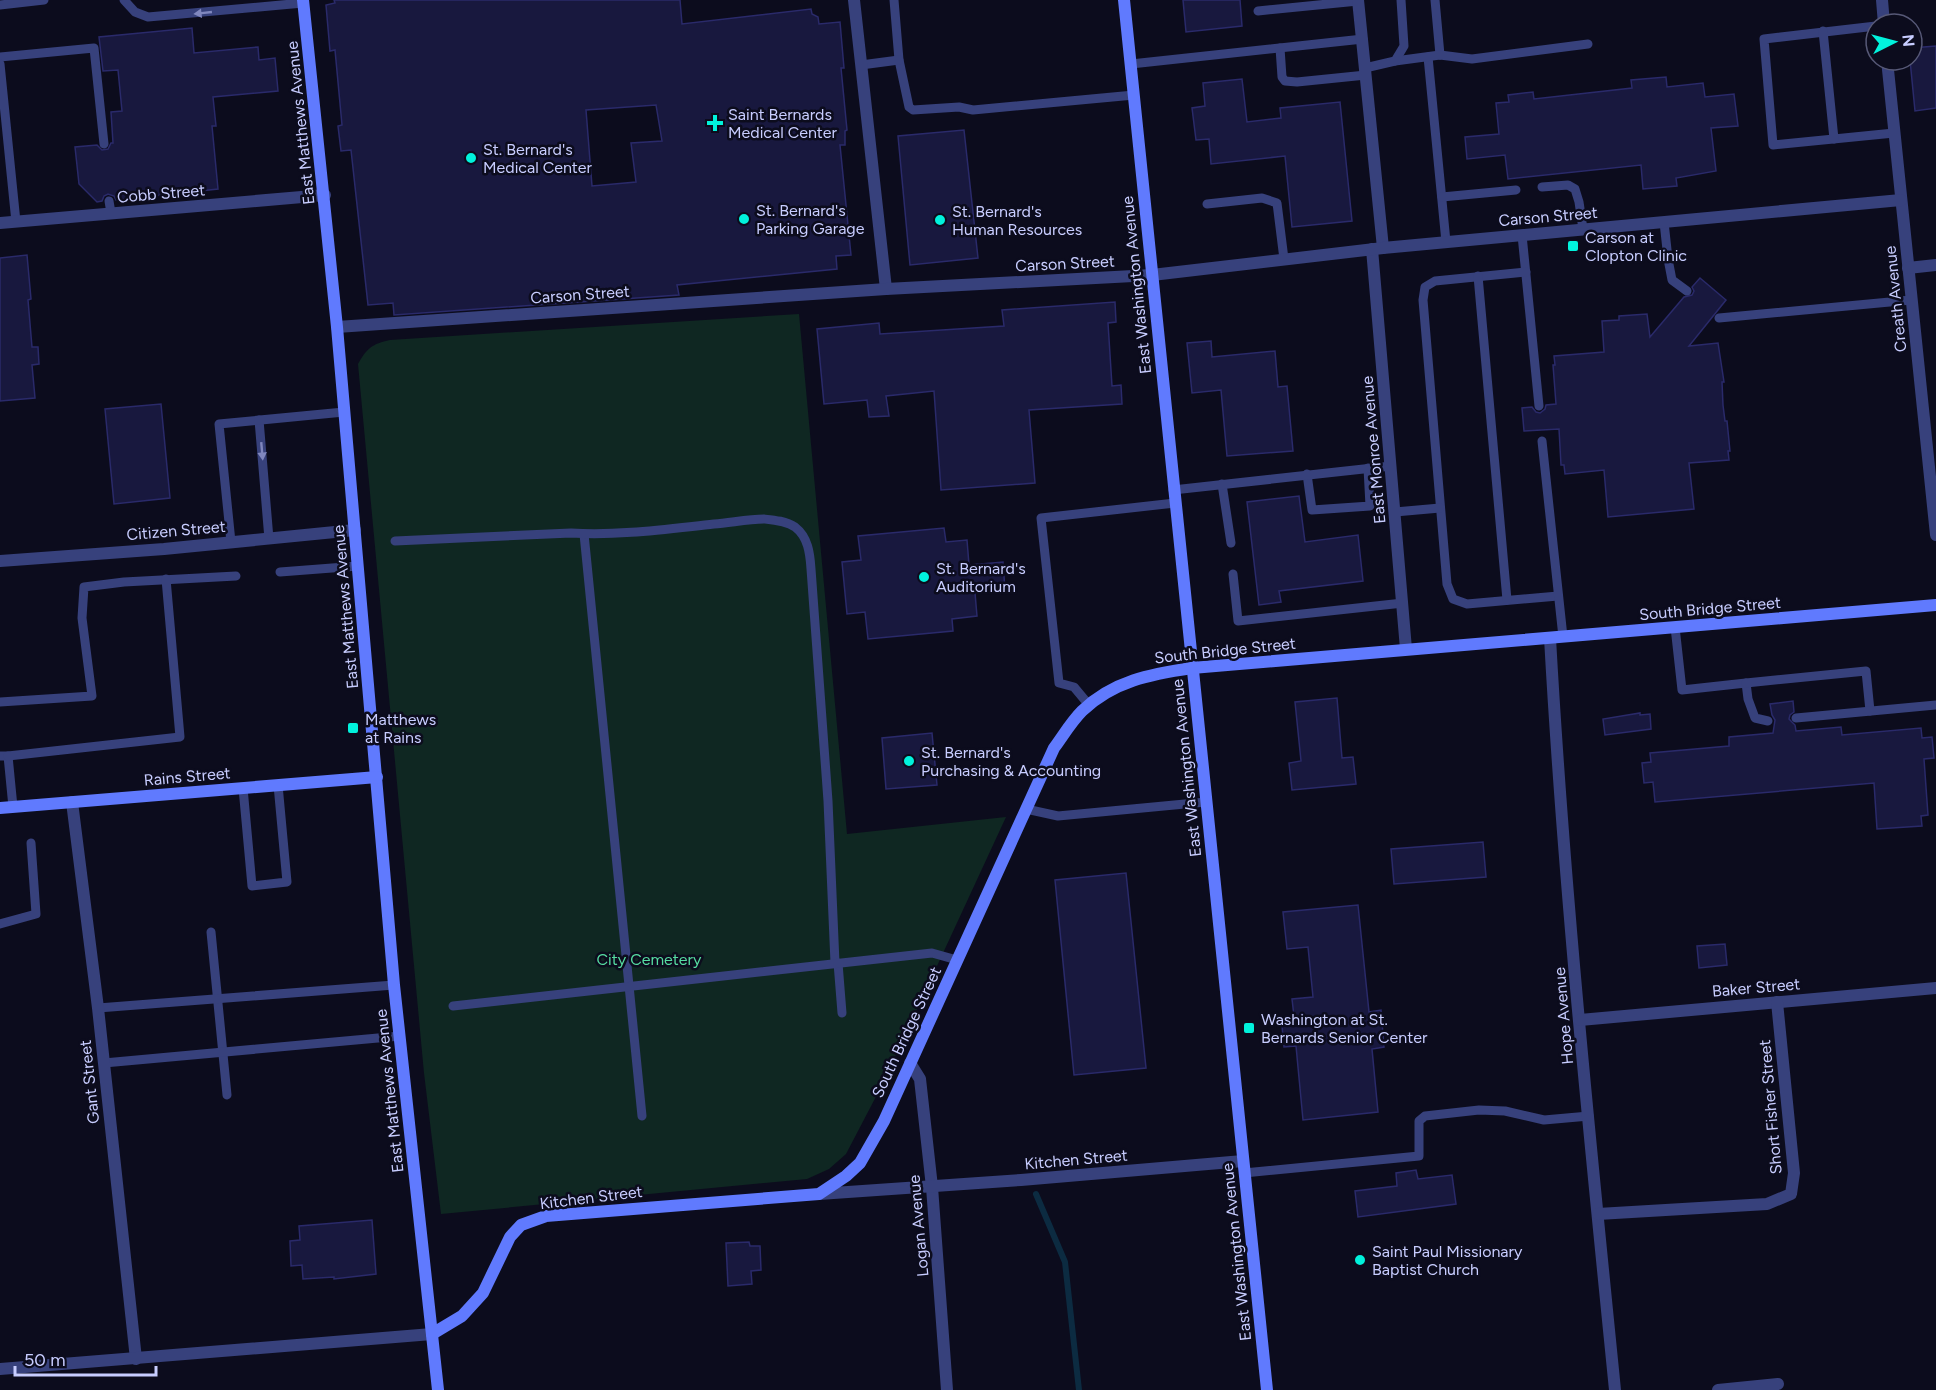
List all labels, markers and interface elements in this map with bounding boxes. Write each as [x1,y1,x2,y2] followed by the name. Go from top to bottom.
[194,8,213,18] one-way arrow
[1864,12,1924,72] north arrow
[1898,33,1919,48] text: N
[282,40,319,206] street label: East Matthews Avenue
[728,105,838,142] place label: Saint Bernards Medical Center
[706,114,724,132] marker: Saint Bernards Medical Center
[483,140,593,177] place label: St. Bernard's Medical Center
[464,151,478,165] marker: St. Bernard's Medical Center
[116,180,206,207] street label: Cobb Street
[1118,195,1155,375] street label: East Washington Avenue
[756,201,865,238] place label: St. Bernard's Parking Garage
[952,202,1082,239] place label: St. Bernard's Human Resources
[1498,203,1598,230] street label: Carson Street
[737,212,751,226] marker: St. Bernard's Parking Garage
[933,213,947,227] marker: St. Bernard's Human Resources
[1585,228,1687,265] place label: Carson at Clopton Clinic
[1566,239,1580,253] marker: Carson at Clopton Clinic
[1880,245,1911,353] street label: Creath Avenue
[1015,251,1115,276] street label: Carson Street
[530,282,630,307] street label: Carson Street
[1358,375,1389,525] street label: East Monroe Avenue
[257,442,267,461] one-way arrow
[126,517,226,544] street label: Citizen Street
[329,524,362,690] street label: East Matthews Avenue
[936,559,1026,596] place label: St. Bernard's Auditorium
[917,570,931,584] marker: St. Bernard's Auditorium
[1638,593,1782,624] street label: South Bridge Street
[1153,634,1297,667] street label: South Bridge Street
[1168,678,1205,858] street label: East Washington Avenue
[365,710,436,747] place label: Matthews at Rains
[346,721,360,735] marker: Matthews at Rains
[921,743,1101,780] place label: St. Bernard's Purchasing & Accounting
[902,754,916,768] marker: St. Bernard's Purchasing & Accounting
[143,763,231,790] street label: Rains Street
[597,950,702,969] park label: City Cemetery
[868,964,945,1101] street label: South Bridge Street
[1550,966,1577,1065] street label: Hope Avenue
[1711,974,1801,1001] street label: Baker Street
[371,1008,408,1174] street label: East Matthews Avenue
[1261,1010,1428,1047] place label: Washington at St. Bernards Senior Center
[1242,1021,1256,1035] marker: Washington at St. Bernards Senior Center
[76,1039,103,1125] street label: Gant Street
[1755,1039,1786,1175] street label: Short Fisher Street
[1024,1146,1128,1173] street label: Kitchen Street
[1218,1162,1255,1342] street label: East Washington Avenue
[905,1174,932,1278] street label: Logan Avenue
[539,1182,644,1213] street label: Kitchen Street
[1372,1242,1523,1279] place label: Saint Paul Missionary Baptist Church
[1353,1253,1367,1267] marker: Saint Paul Missionary Baptist Church
[15,1339,156,1377] scale bar
[24,1349,66,1371] text: 50 m

